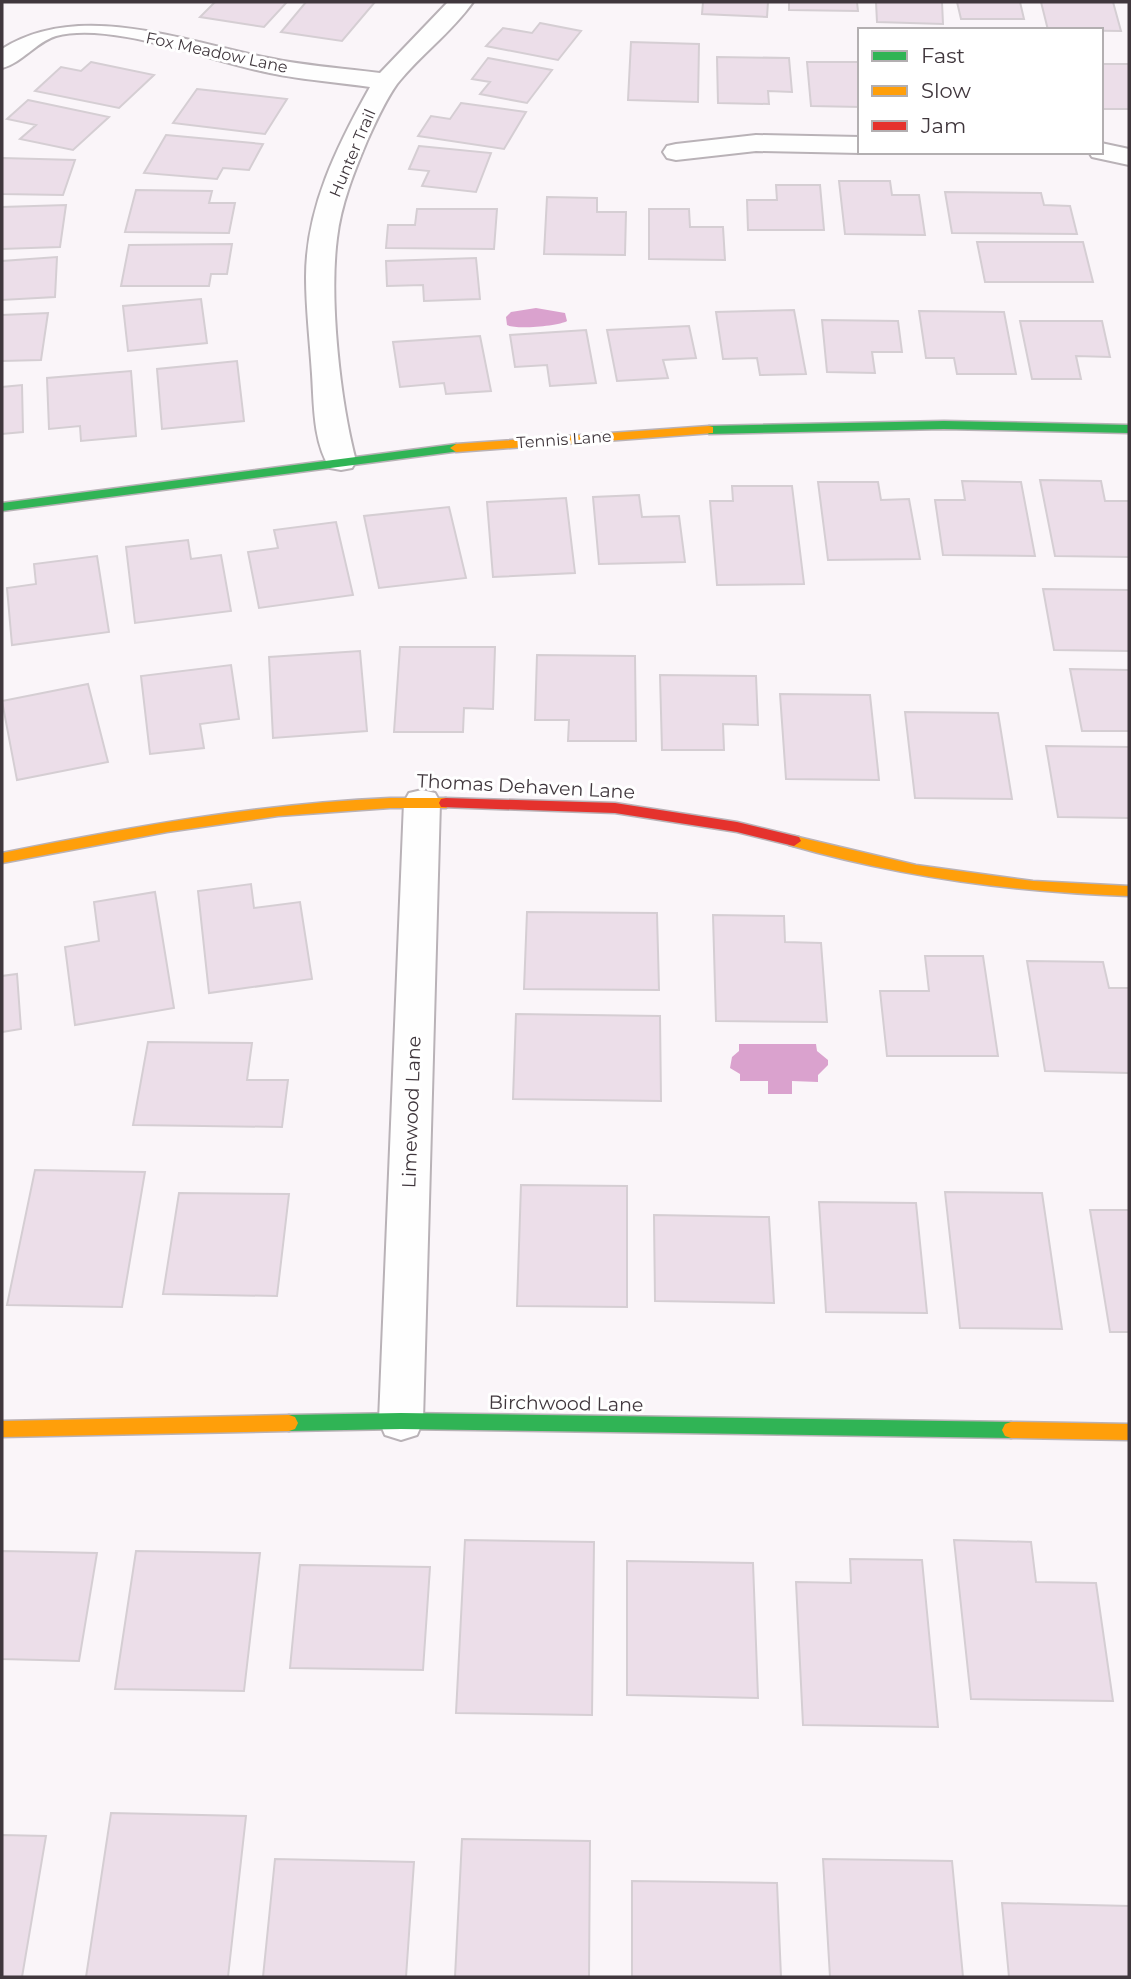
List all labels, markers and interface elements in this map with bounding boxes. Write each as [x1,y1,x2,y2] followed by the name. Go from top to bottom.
[144,28,290,77] street label: Fox Meadow Lane
[858,28,1103,154] legend
[921,43,965,68] text: Fast
[921,78,971,103] text: Slow
[325,106,380,200] street label: Hunter Trail
[920,113,966,138] text: Jam
[516,427,612,452] street label: Tennis Lane
[416,769,636,804] street label: Thomas Dehaven Lane
[397,1035,426,1189] street label: Limewood Lane
[488,1391,644,1416] street label: Birchwood Lane

